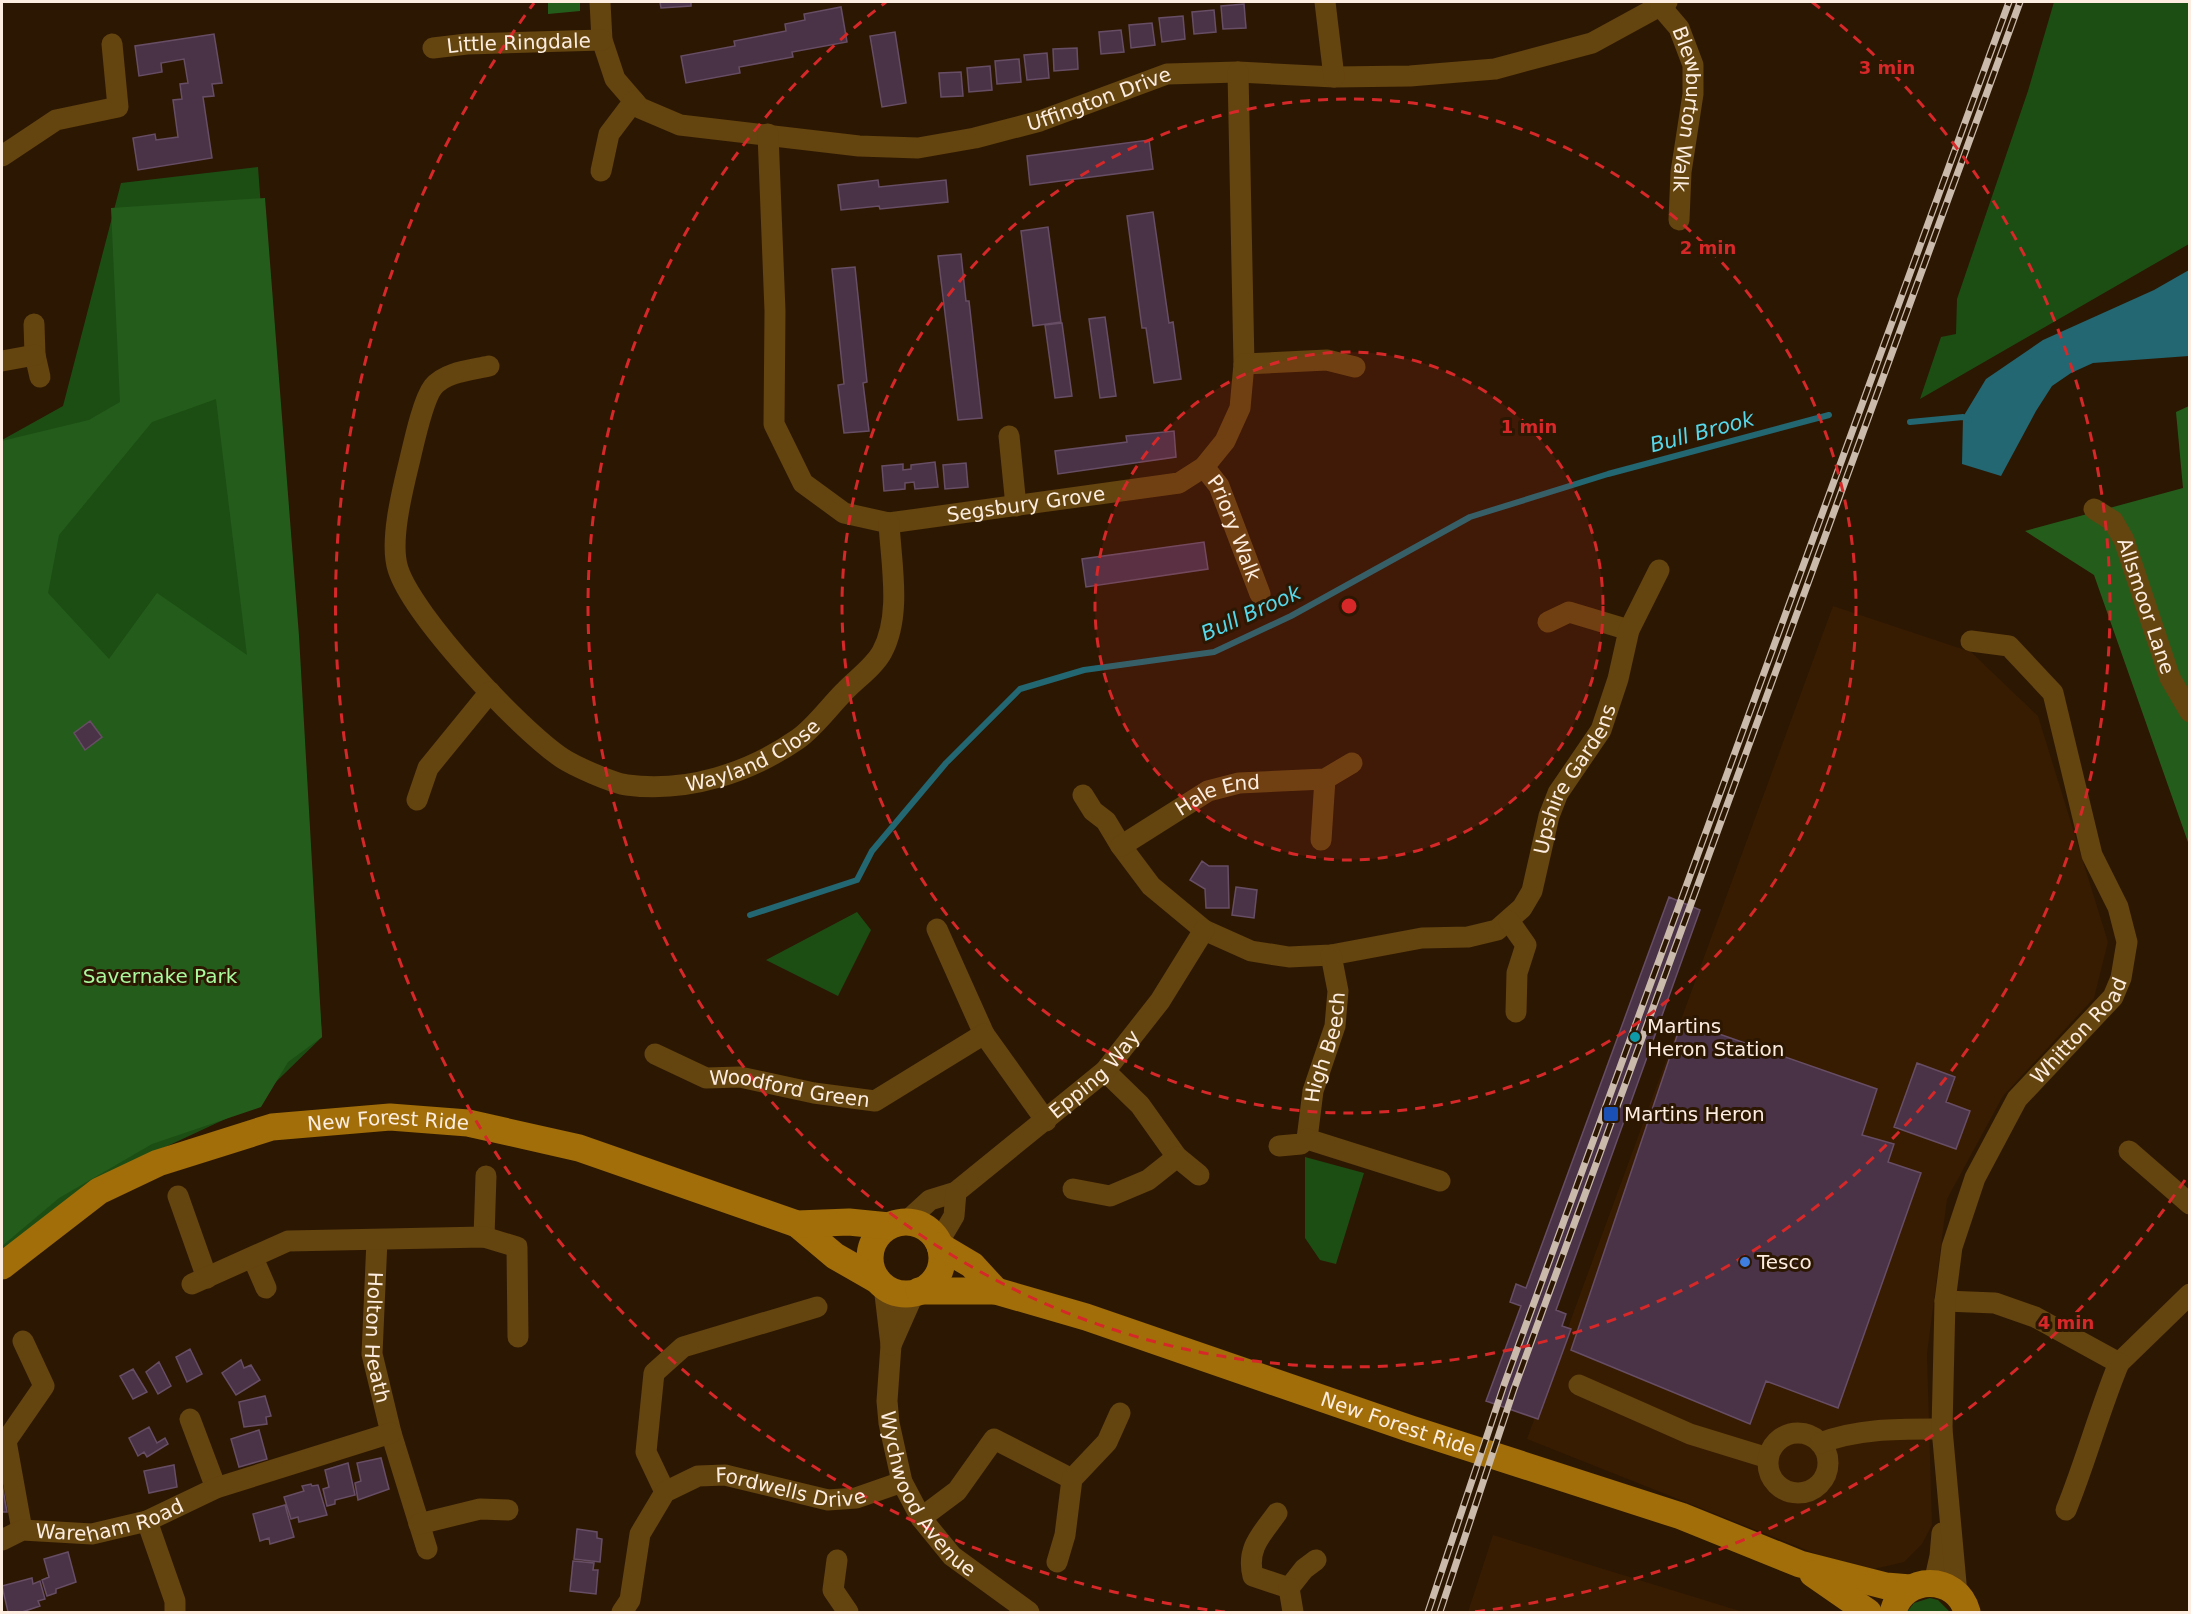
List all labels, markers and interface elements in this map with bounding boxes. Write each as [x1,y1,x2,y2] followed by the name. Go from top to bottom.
[1667,23,1707,193] street label: Blewburton Walk
[445,28,591,58] street label: Little Ringdale
[1859,57,1915,78] text: 3 min
[1024,62,1174,136] street label: Uffington Drive
[1680,237,1736,258] text: 2 min
[1647,406,1758,457] water label: Bull Brook
[1501,416,1557,437] text: 1 min
[1203,470,1266,585] street label: Priory Walk
[945,481,1107,527] street label: Segsbury Grove
[2112,535,2180,677] street label: Allsmoor Lane
[1197,580,1305,646] water label: Bull Brook
[1339,596,1359,616] centre of rings
[1529,701,1621,856] street label: Upshire Gardens
[684,714,825,796] street label: Wayland Close
[1171,770,1260,821] street label: Hale End
[83,964,238,988] park label: Savernake Park
[2025,974,2132,1089] street label: Whitton Road
[1300,991,1350,1104] street label: High Beech
[1647,1014,1785,1061] place label: Martins Heron Station
[1044,1025,1145,1124] street label: Epping Way
[1628,1030,1642,1044] marker: Martins Heron Station
[709,1065,871,1112] street label: Woodford Green
[1624,1102,1765,1126] place label: Martins Heron
[306,1105,470,1136] street label: New Forest Ride
[1602,1105,1620,1123] marker: Martins Heron
[1756,1250,1812,1274] place label: Tesco
[1738,1255,1752,1269] marker: Tesco
[360,1271,395,1405] street label: Holton Heath
[2038,1312,2094,1333] text: 4 min
[1318,1387,1479,1461] street label: New Forest Ride
[876,1410,981,1581] street label: Wychwood Avenue
[715,1463,869,1512] street label: Fordwells Drive
[35,1493,187,1547] street label: Wareham Road

